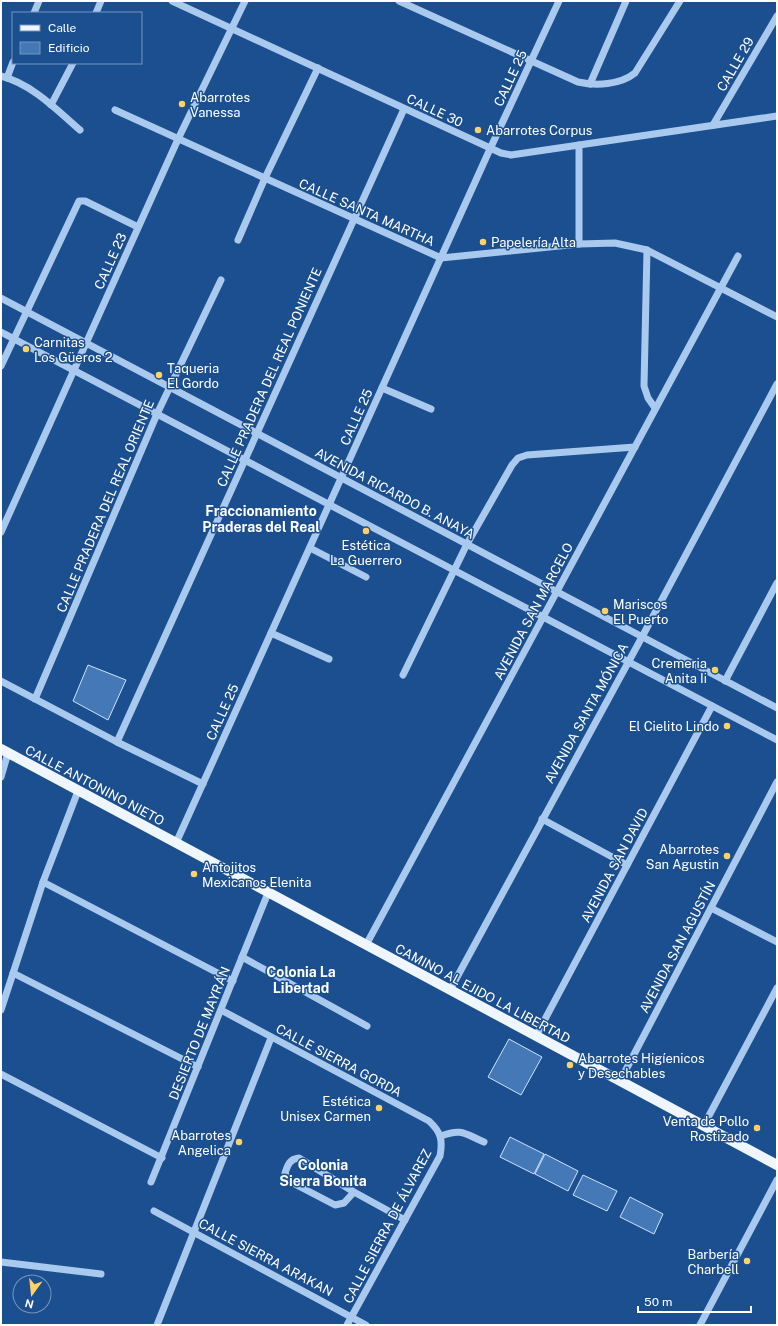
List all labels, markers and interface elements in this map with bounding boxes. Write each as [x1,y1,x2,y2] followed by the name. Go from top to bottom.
[12,12,142,64] legend
[48,21,77,35] text: Calle
[714,34,757,94] street label: CALLE 29
[48,41,90,55] text: Edificio
[491,48,530,109] street label: CALLE 25
[190,90,250,120] place label: Abarrotes Vanessa
[404,91,465,130] street label: CALLE 30
[177,99,187,109] marker: Abarrotes Vanessa
[486,123,592,138] place label: Abarrotes Corpus
[473,125,483,135] marker: Abarrotes Corpus
[297,176,437,249] street label: CALLE SANTA MARTHA
[91,231,130,292] street label: CALLE 23
[491,235,576,250] place label: Papelería Alta
[478,237,488,247] marker: Papelería Alta
[214,265,325,489] street label: CALLE PRADERA DEL REAL PONIENTE
[34,335,113,365] place label: Carnitas Los Güeros 2
[21,344,31,354] marker: Carnitas Los Güeros 2
[167,361,219,391] place label: Taqueria El Gordo
[154,370,164,380] marker: Taqueria El Gordo
[337,387,376,448] street label: CALLE 25
[54,398,157,615] street label: CALLE PRADERA DEL REAL ORIENTE
[313,445,477,542] street label: AVENIDA RICARDO B. ANAYA
[202,503,320,535] district label: Fraccionamiento Praderas del Real
[361,526,371,536] marker: Estética La Guerrero
[330,538,402,568] place label: Estética La Guerrero
[491,540,576,682] street label: AVENIDA SAN MARCELO
[613,597,668,627] place label: Mariscos El Puerto
[600,606,610,616] marker: Mariscos El Puerto
[541,640,631,786] street label: AVENIDA SANTA MÓNICA
[652,656,707,686] place label: Cremeria Anita Ii
[710,665,720,675] marker: Cremeria Anita Ii
[203,682,242,743] street label: CALLE 25
[629,719,719,734] place label: El Cielito Lindo
[722,721,732,731] marker: El Cielito Lindo
[23,742,167,829] street label: CALLE ANTONINO NIETO
[578,805,651,925] street label: AVENIDA SAN DAVID
[646,842,719,872] place label: Abarrotes San Agustin
[722,851,732,861] marker: Abarrotes San Agustin
[202,860,311,890] place label: Antojitos Mexicanos Elenita
[189,869,199,879] marker: Antojitos Mexicanos Elenita
[635,878,719,1016] street label: AVENIDA SAN AGUSTÍN
[393,941,573,1046] street label: CAMINO AL EJIDO LA LIBERTAD
[165,964,233,1102] street label: DESIERTO DE MAYRÁN
[266,964,336,996] district label: Colonia La Libertad
[273,1021,404,1100] street label: CALLE SIERRA GORDA
[578,1051,704,1081] place label: Abarrotes Higíenicos y Desechables
[565,1060,575,1070] marker: Abarrotes Higíenicos y Desechables
[280,1094,371,1124] place label: Estética Unisex Carmen
[374,1103,384,1113] marker: Estética Unisex Carmen
[663,1114,749,1144] place label: Venta de Pollo Rostizado
[752,1123,762,1133] marker: Venta de Pollo Rostizado
[171,1128,231,1158] place label: Abarrotes Angelica
[234,1137,244,1147] marker: Abarrotes Angelica
[339,1146,435,1306] street label: CALLE SIERRA DE ÁLVAREZ
[279,1157,367,1189] district label: Colonia Sierra Bonita
[196,1216,336,1299] street label: CALLE SIERRA ARAKAN
[687,1247,739,1277] place label: Barbería Charbell
[742,1256,752,1266] marker: Barbería Charbell
[12,1274,52,1314] north arrow
[638,1288,751,1314] scale bar
[644,1295,672,1309] text: 50 m
[24,1297,35,1311] text: N

